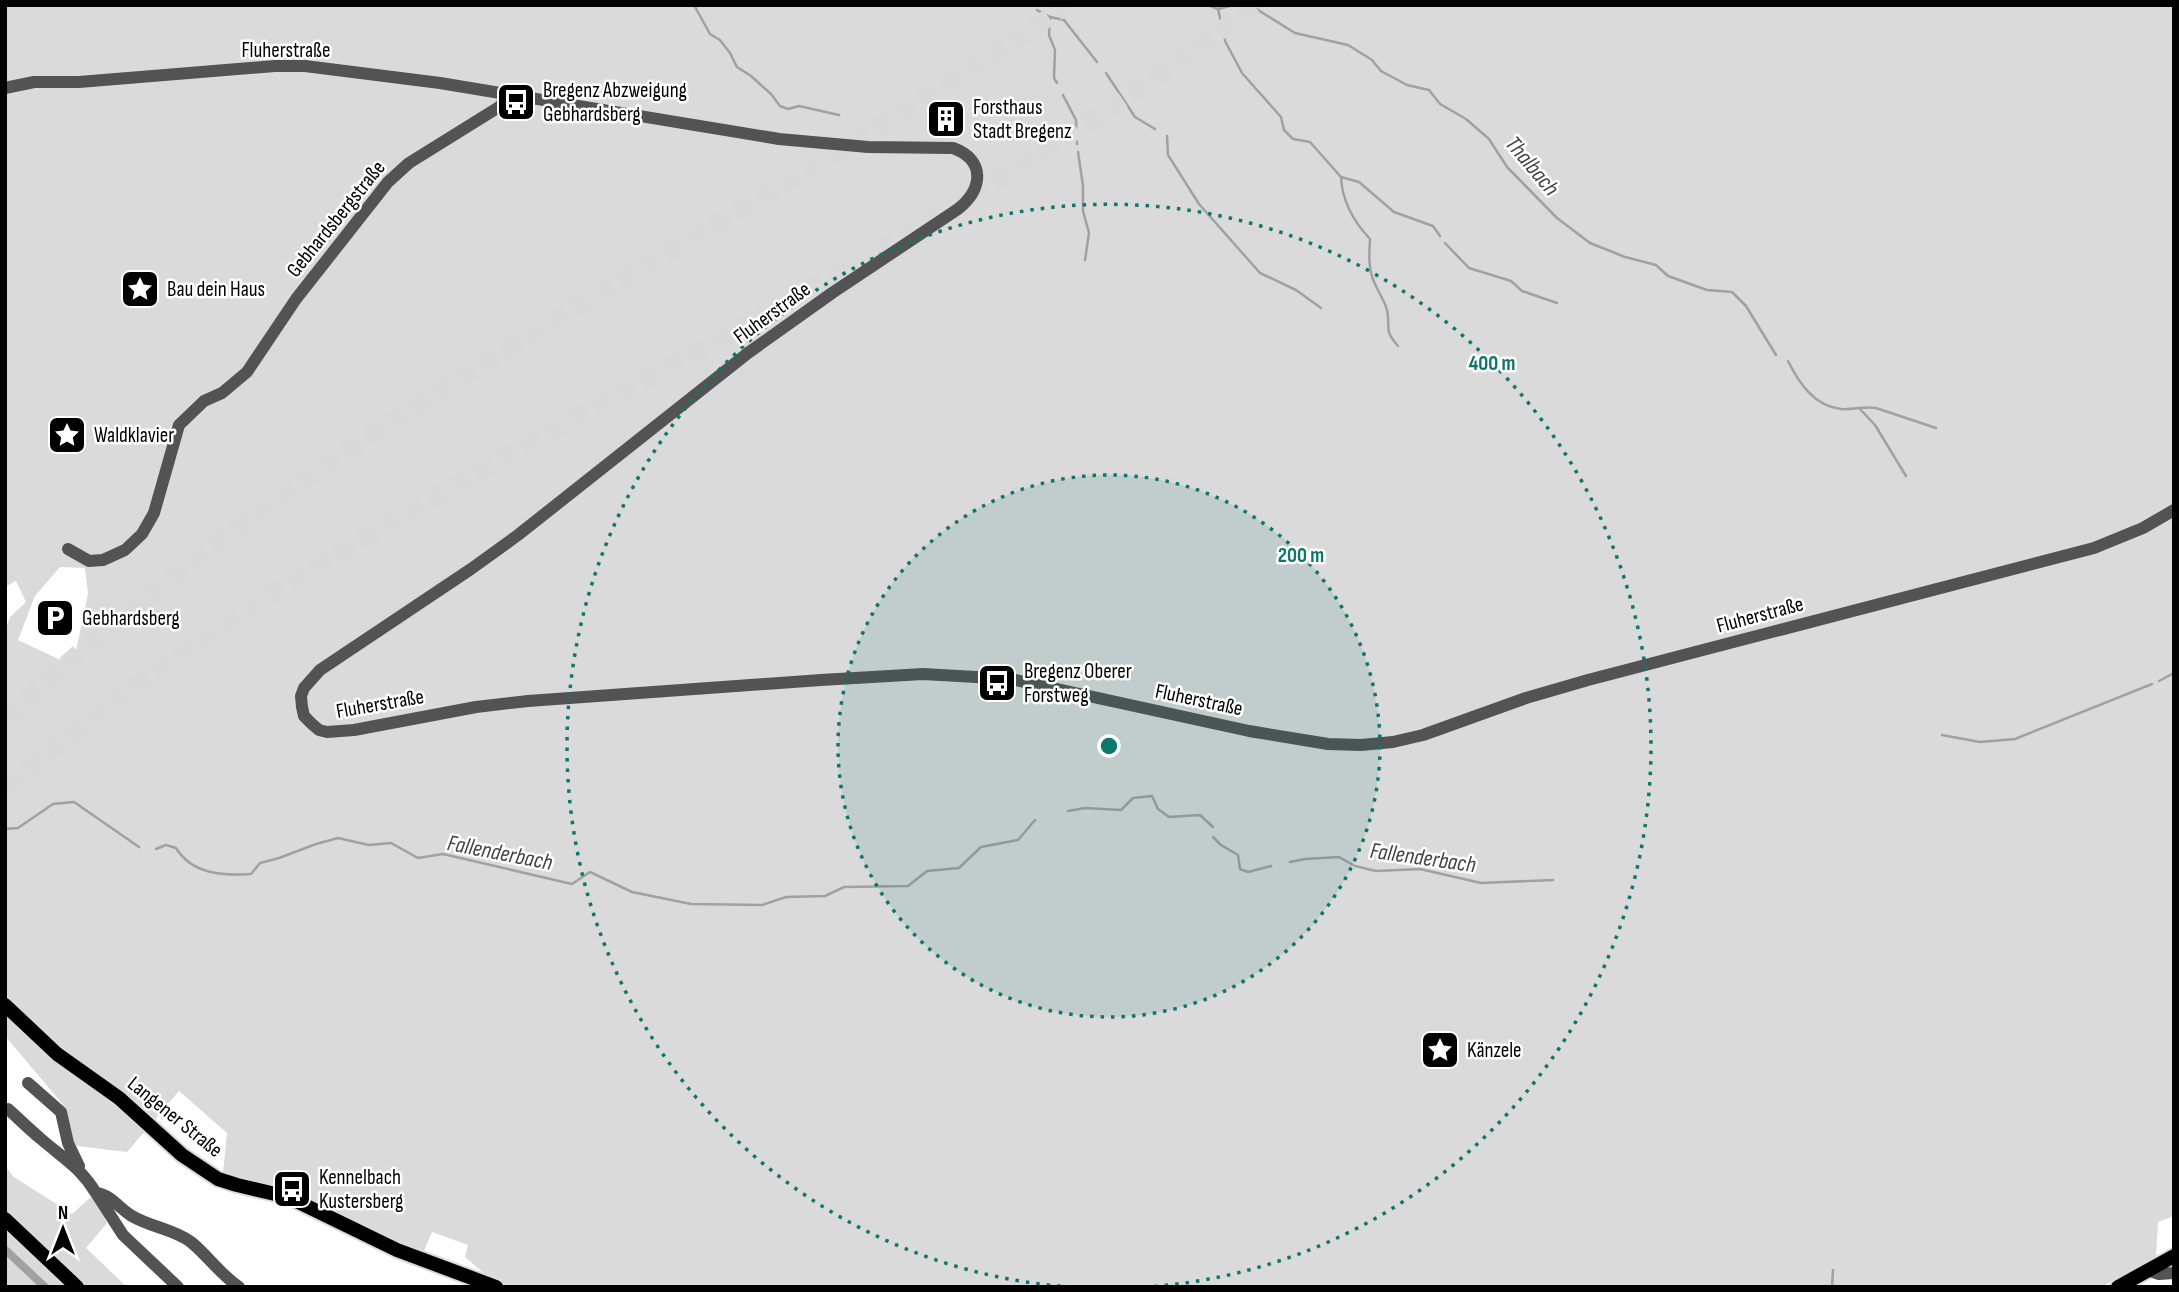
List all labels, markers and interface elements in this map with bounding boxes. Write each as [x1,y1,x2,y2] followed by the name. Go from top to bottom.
[242,38,330,63] street label: Fluherstraße
[543,78,687,127] place label: Bregenz Abzweigung Gebhardsberg
[495,81,537,123] bus stop icon: Bregenz Abzweigung Gebhardsberg
[973,95,1072,144] place label: Forsthaus Stadt Bregenz
[925,98,967,140] building icon: Forsthaus Stadt Bregenz
[1499,130,1565,202] water label: Thalbach
[281,156,391,282] street label: Gebhardsbergstraße
[119,268,161,310] place icon: Bau dein Haus
[167,277,265,302] place label: Bau dein Haus
[729,277,815,349] street label: Fluherstraße
[1469,351,1515,376] text: 400 m
[46,414,88,456] place icon: Waldklavier
[94,423,174,448] place label: Waldklavier
[1278,543,1324,568] text: 200 m
[1714,591,1806,639] street label: Fluherstraße
[34,597,76,639] parking icon: Gebhardsberg
[82,606,180,631] place label: Gebhardsberg
[1024,659,1132,708] place label: Bregenz Oberer Forstweg
[976,662,1018,704] bus stop icon: Bregenz Oberer Forstweg
[1153,679,1245,721] street label: Fluherstraße
[334,684,426,724] street label: Fluherstraße
[1097,734,1121,758] centre of rings
[445,829,555,877] water label: Fallenderbach
[1368,837,1478,879] water label: Fallenderbach
[1419,1029,1461,1071] place icon: Känzele
[1467,1038,1522,1063] place label: Känzele
[123,1071,227,1163] street label: Langener Straße
[319,1165,403,1214] place label: Kennelbach Kustersberg
[271,1168,313,1210] bus stop icon: Kennelbach Kustersberg
[28,1194,98,1264] north arrow
[58,1202,68,1225] text: N

